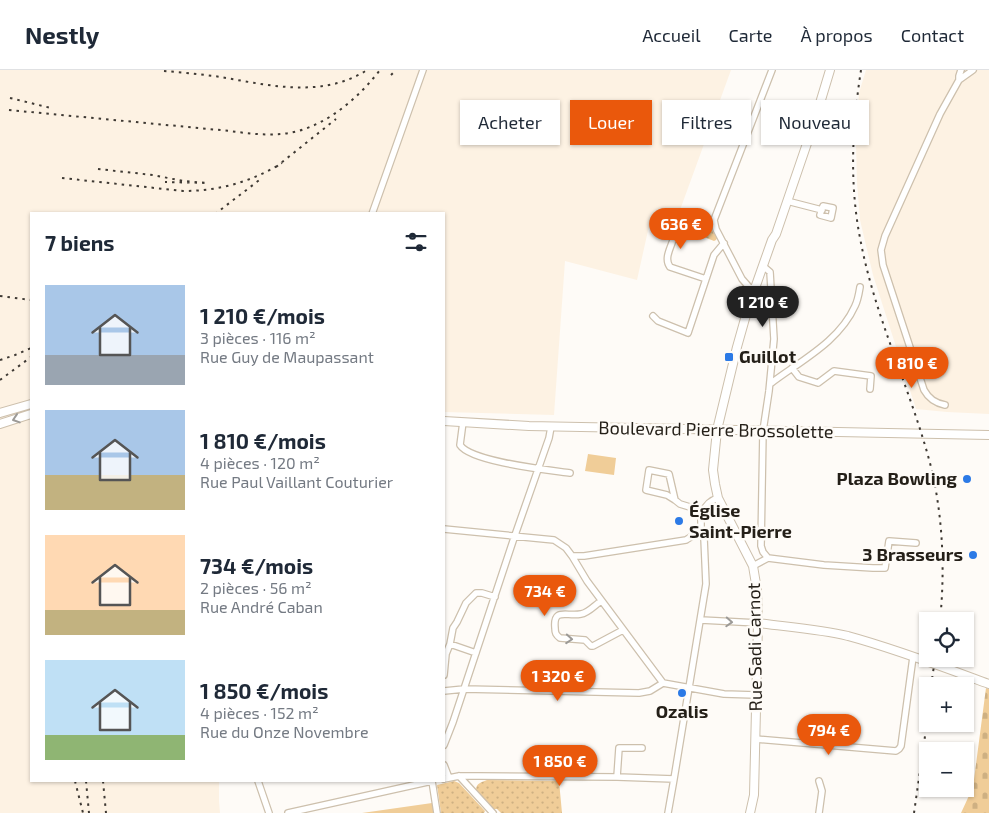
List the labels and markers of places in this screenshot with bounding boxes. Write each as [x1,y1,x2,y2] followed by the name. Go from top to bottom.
[646,208,716,250] pin: 636 €
[717,286,809,328] pin: 1 210 €
[739,345,797,367] place label: Guillot
[866,346,958,389] pin: 1 810 €
[723,351,735,363] marker: Guillot
[837,467,958,489] place label: Plaza Bowling
[961,473,973,485] marker: Plaza Bowling
[689,499,792,542] place label: Église Saint-Pierre
[673,515,685,527] marker: Église Saint-Pierre
[862,543,963,565] place label: 3 Brasseurs
[967,549,979,561] marker: 3 Brasseurs
[510,574,580,617] pin: 734 €
[512,660,604,702] pin: 1 320 €
[676,687,688,699] marker: Ozalis
[656,700,708,722] place label: Ozalis
[794,714,864,756] pin: 794 €
[514,744,606,787] pin: 1 850 €

